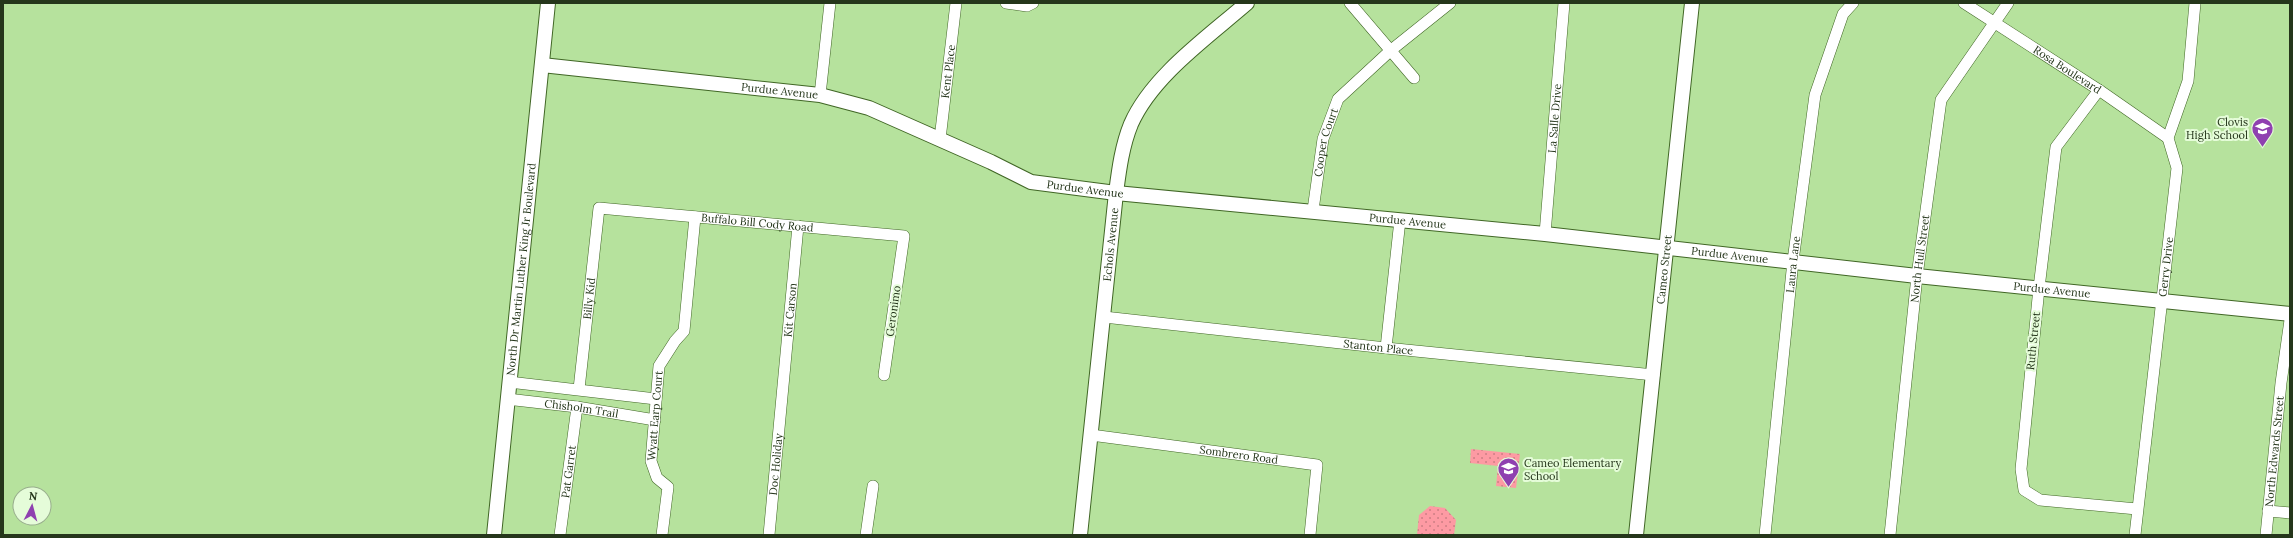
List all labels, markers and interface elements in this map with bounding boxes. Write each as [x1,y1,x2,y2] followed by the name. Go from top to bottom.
[2031,43,2104,97] street label: Rosa Boulevard
[938,44,958,99] street label: Kent Place
[740,80,819,102] street label: Purdue Avenue
[1545,83,1564,154] street label: La Salle Drive
[1311,105,1341,178] street label: Cooper Court
[2186,115,2248,142] place label: Clovis High School
[2250,115,2276,148] school or university icon: Clovis High School
[503,162,539,376] street label: North Dr Martin Luther King Jr Boulevard
[1046,177,1124,201] street label: Purdue Avenue
[1100,207,1121,282] street label: Echols Avenue
[701,210,814,235] street label: Buffalo Bill Cody Road
[1368,210,1447,232] street label: Purdue Avenue
[1907,213,1932,303] street label: North Hull Street
[1653,233,1675,305] street label: Cameo Street
[1783,235,1803,293] street label: Laura Lane
[2155,236,2176,298] street label: Gerry Drive
[1691,244,1769,266] street label: Purdue Avenue
[580,277,598,320] street label: Billy Kid
[2013,279,2091,301] street label: Purdue Avenue
[781,282,800,338] street label: Kit Carson
[882,285,904,337] street label: Geronimo
[2023,310,2043,371] street label: Ruth Street
[1343,336,1414,358] street label: Stanton Place
[644,369,666,461] street label: Wyatt Earp Court
[2262,394,2287,508] street label: North Edwards Street
[544,396,619,421] street label: Chisholm Trail
[766,432,786,496] street label: Doc Holiday
[1199,442,1279,467] street label: Sombrero Road
[558,444,579,499] street label: Pat Garret
[1495,456,1521,489] school or university icon: Cameo Elementary School
[1524,456,1621,483] place label: Cameo Elementary School
[12,486,52,526] north arrow
[28,489,38,504] text: N

